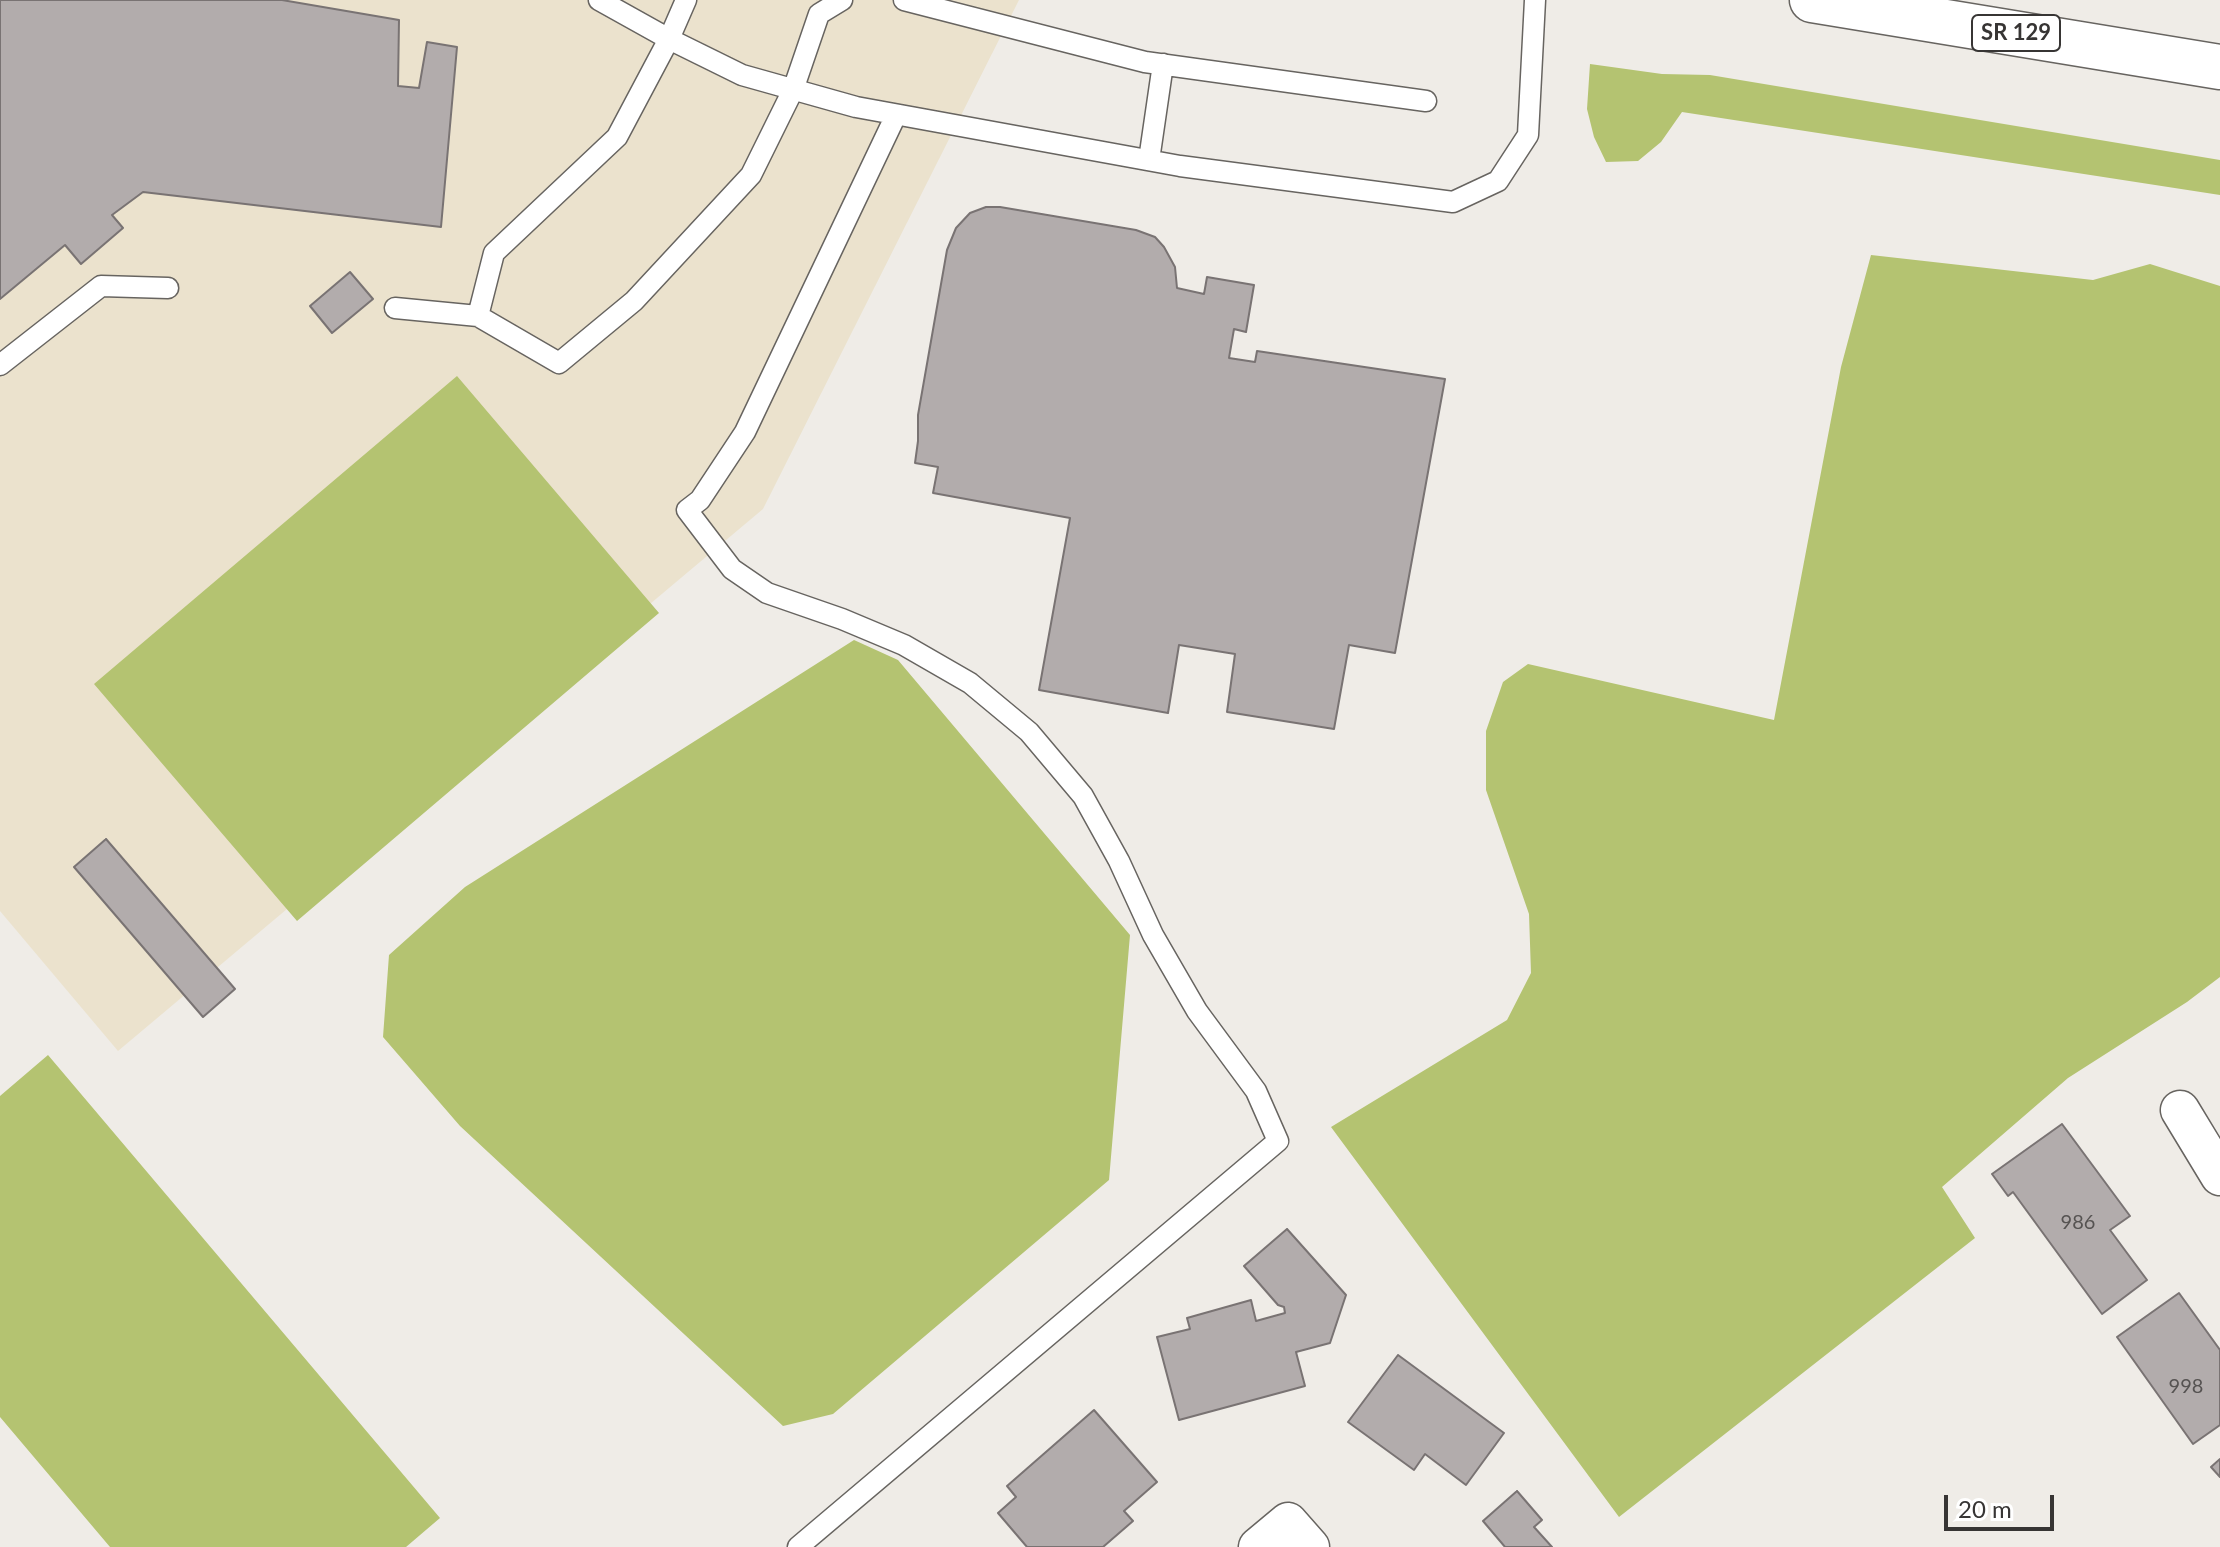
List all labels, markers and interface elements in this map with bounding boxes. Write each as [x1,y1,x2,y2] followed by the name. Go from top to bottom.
[1972,15,2060,51] road number: SR 129
[2061,1211,2095,1235] house number: 986
[2169,1375,2203,1399] house number: 998
[1948,1479,2058,1529] scale bar
[1958,1494,2012,1523] text: 20 m

